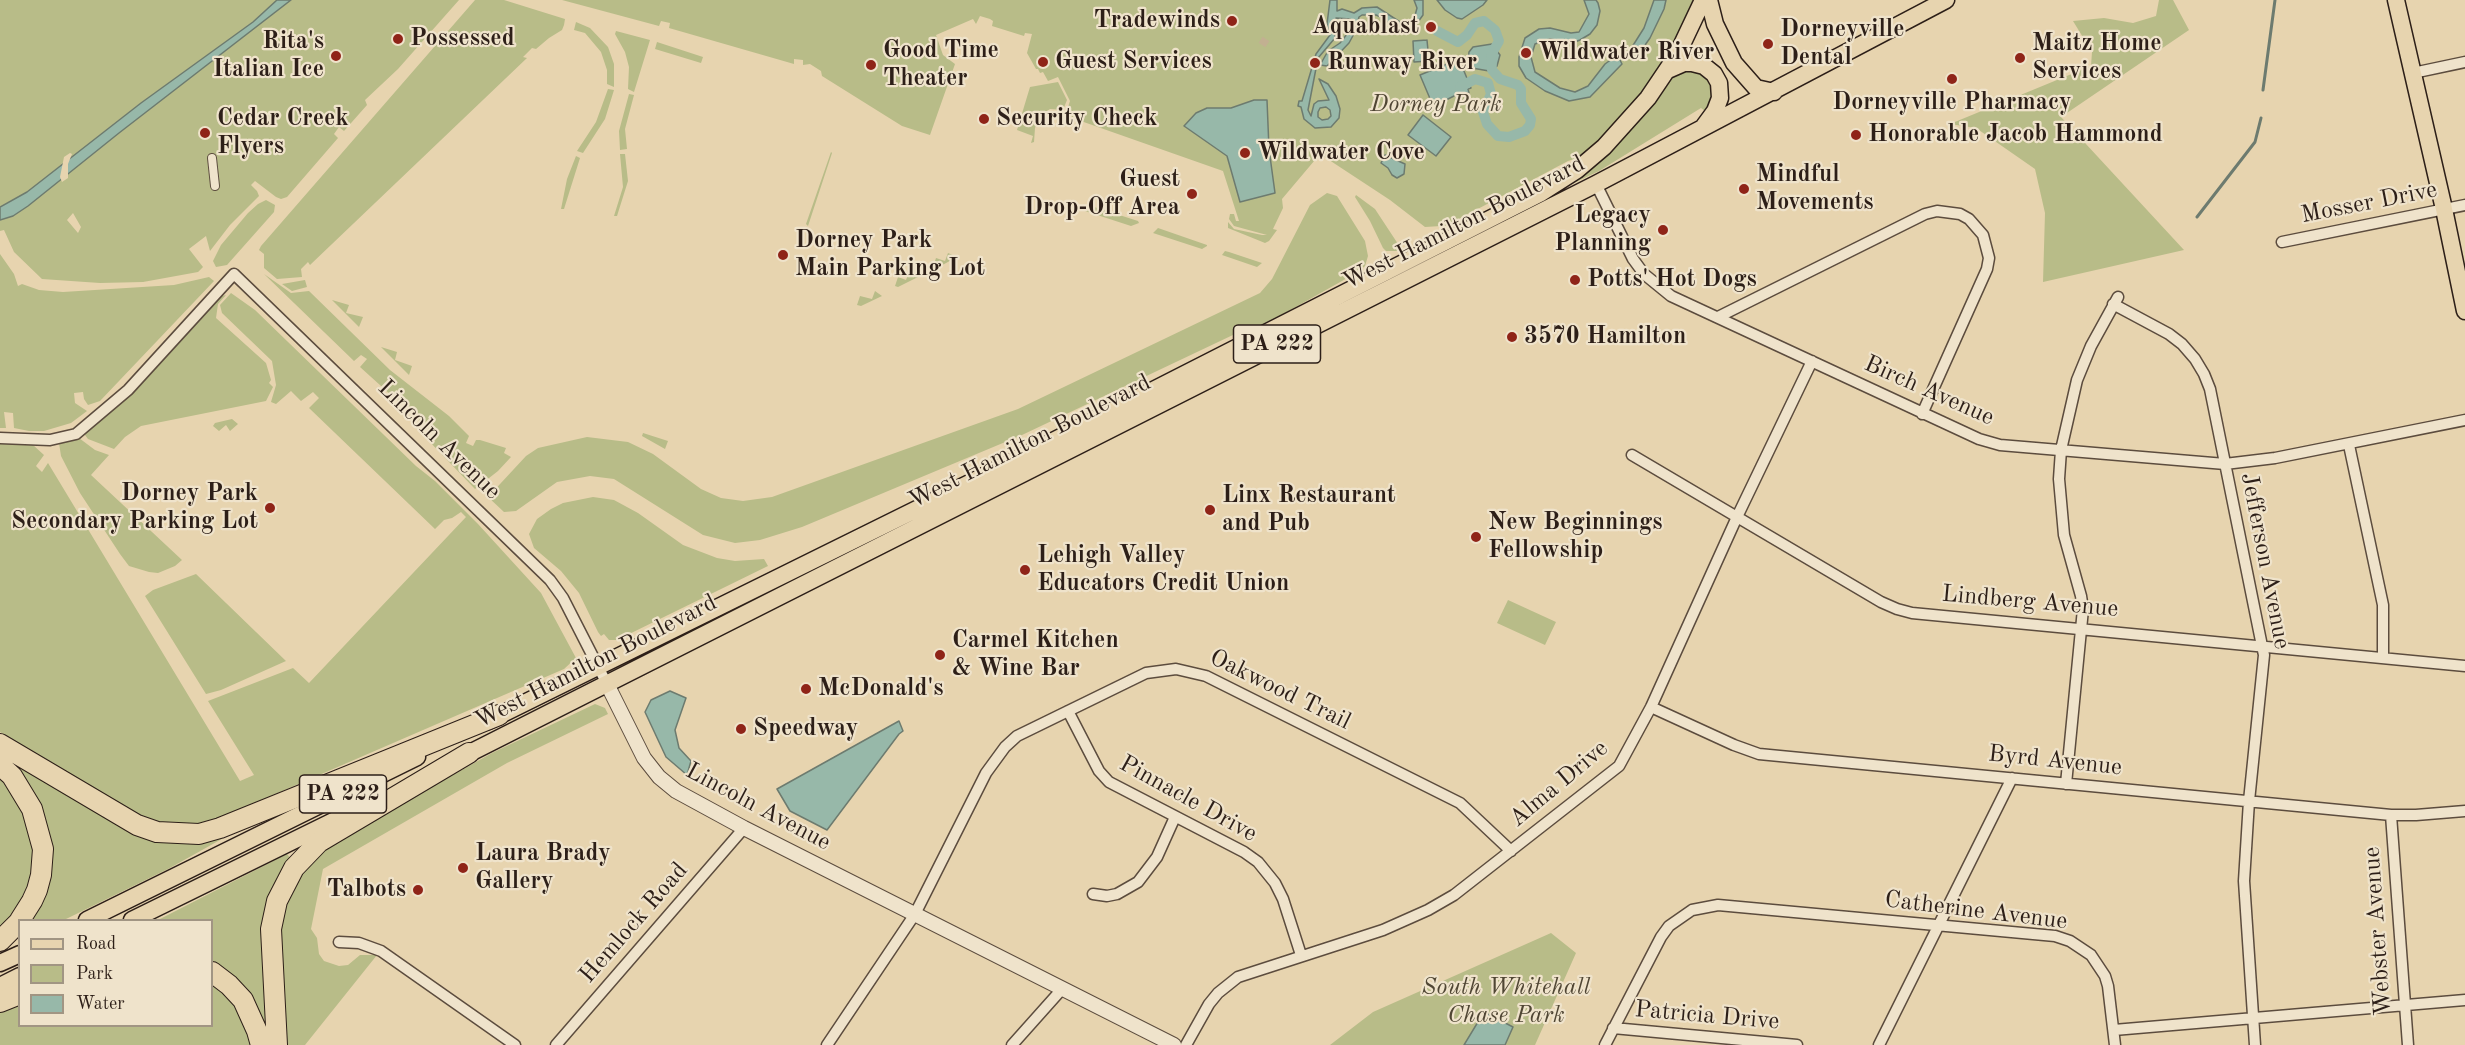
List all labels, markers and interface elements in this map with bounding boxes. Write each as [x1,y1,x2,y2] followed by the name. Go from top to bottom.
[1094,7,1220,35] place label: Tradewinds
[1312,13,1419,41] place label: Aquablast
[1225,14,1239,28] marker: Tradewinds
[1780,16,1905,72] place label: Dorneyville Dental
[1424,20,1438,34] marker: Aquablast
[410,25,515,53] place label: Possessed
[213,28,324,84] place label: Rita's Italian Ice
[2032,30,2162,86] place label: Maitz Home Services
[391,32,405,46] marker: Possessed
[883,37,999,93] place label: Good Time Theater
[1761,37,1775,51] marker: Dorneyville Dental
[1538,39,1714,67] place label: Wildwater River
[1519,46,1533,60] marker: Wildwater River
[1055,48,1212,76] place label: Guest Services
[329,49,343,63] marker: Rita's Italian Ice
[1327,49,1477,77] place label: Runway River
[2013,51,2027,65] marker: Maitz Home Services
[1036,55,1050,69] marker: Guest Services
[1308,56,1322,70] marker: Runway River
[864,58,878,72] marker: Good Time Theater
[1945,72,1959,86] marker: Dorneyville Pharmacy
[1832,89,2072,117] place label: Dorneyville Pharmacy
[1370,91,1502,119] park label: Dorney Park
[217,105,349,161] place label: Cedar Creek Flyers
[996,105,1157,133] place label: Security Check
[977,112,991,126] marker: Security Check
[1868,121,2163,149] place label: Honorable Jacob Hammond
[198,126,212,140] marker: Cedar Creek Flyers
[1849,128,1863,142] marker: Honorable Jacob Hammond
[1257,139,1425,167] place label: Wildwater Cove
[1238,146,1252,160] marker: Wildwater Cove
[1338,149,1590,297] street label: West Hamilton Boulevard
[1756,161,1874,217] place label: Mindful Movements
[1024,166,1180,222] place label: Guest Drop-Off Area
[2298,176,2440,230] street label: Mosser Drive
[1737,182,1751,196] marker: Mindful Movements
[1185,187,1199,201] marker: Guest Drop-Off Area
[1554,202,1651,258] place label: Legacy Planning
[1656,223,1670,237] marker: Legacy Planning
[795,227,985,283] place label: Dorney Park Main Parking Lot
[776,248,790,262] marker: Dorney Park Main Parking Lot
[1587,266,1757,294] place label: Potts' Hot Dogs
[1568,273,1582,287] marker: Potts' Hot Dogs
[1524,323,1686,351] place label: 3570 Hamilton
[1234,325,1320,363] road number: PA 222
[1505,330,1519,344] marker: 3570 Hamilton
[1859,350,1999,432] street label: Birch Avenue
[904,368,1156,516] street label: West Hamilton Boulevard
[371,374,507,506] street label: Lincoln Avenue
[2234,470,2296,652] street label: Jefferson Avenue
[11,480,258,536] place label: Dorney Park Secondary Parking Lot
[1222,482,1396,538] place label: Linx Restaurant and Pub
[263,501,277,515] marker: Dorney Park Secondary Parking Lot
[1203,503,1217,517] marker: Linx Restaurant and Pub
[1488,509,1663,565] place label: New Beginnings Fellowship
[1469,530,1483,544] marker: New Beginnings Fellowship
[1037,542,1289,598] place label: Lehigh Valley Educators Credit Union
[1018,563,1032,577] marker: Lehigh Valley Educators Credit Union
[1941,580,2119,624] street label: Lindberg Avenue
[470,588,722,736] street label: West Hamilton Boulevard
[952,627,1119,683] place label: Carmel Kitchen & Wine Bar
[1205,643,1355,737] street label: Oakwood Trail
[933,648,947,662] marker: Carmel Kitchen & Wine Bar
[818,675,943,703] place label: McDonald's
[799,682,813,696] marker: McDonald's
[753,715,858,743] place label: Speedway
[734,722,748,736] marker: Speedway
[1504,734,1614,834] street label: Alma Drive
[1987,740,2123,782] street label: Byrd Avenue
[1114,749,1262,849] street label: Pinnacle Drive
[680,757,836,857] street label: Lincoln Avenue
[300,775,386,813] road number: PA 222
[475,840,611,896] place label: Laura Brady Gallery
[2358,846,2398,1016] street label: Webster Avenue
[574,857,694,989] street label: Hemlock Road
[456,861,470,875] marker: Laura Brady Gallery
[327,876,406,904] place label: Talbots
[411,883,425,897] marker: Talbots
[1883,886,2069,936] street label: Catherine Avenue
[18,919,213,1027] legend
[76,935,116,953] text: Road
[76,965,113,983] text: Park
[1421,974,1591,1030] park label: South Whitehall Chase Park
[76,995,125,1013] text: Water
[1634,995,1780,1037] street label: Patricia Drive

